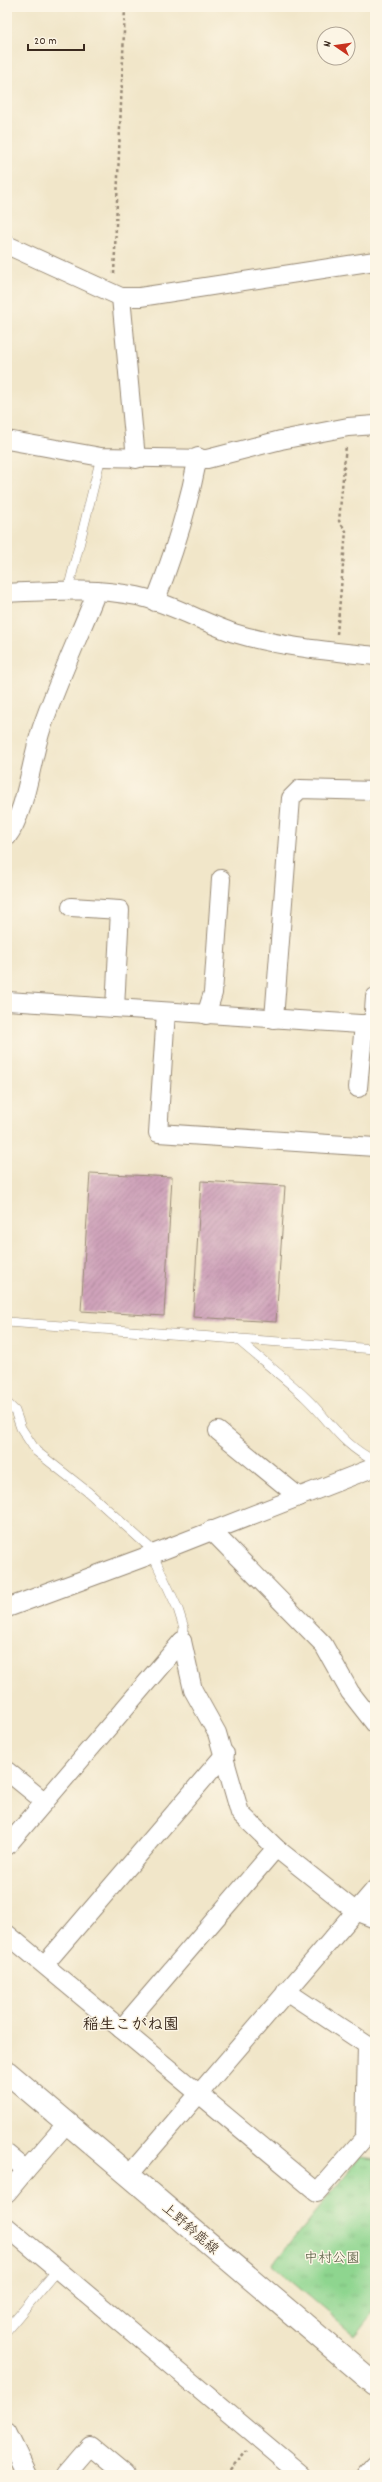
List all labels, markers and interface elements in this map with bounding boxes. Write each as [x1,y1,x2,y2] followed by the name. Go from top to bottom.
[28,26,84,52] scale bar
[316,26,356,66] north arrow
[34,33,57,50] text: 20 m
[320,39,337,49] text: N
[83,2014,179,2037] district label: 稲生こがね園
[157,2199,223,2260] street label: 上野鈴鹿線
[304,2249,360,2269] park label: 中村公園

